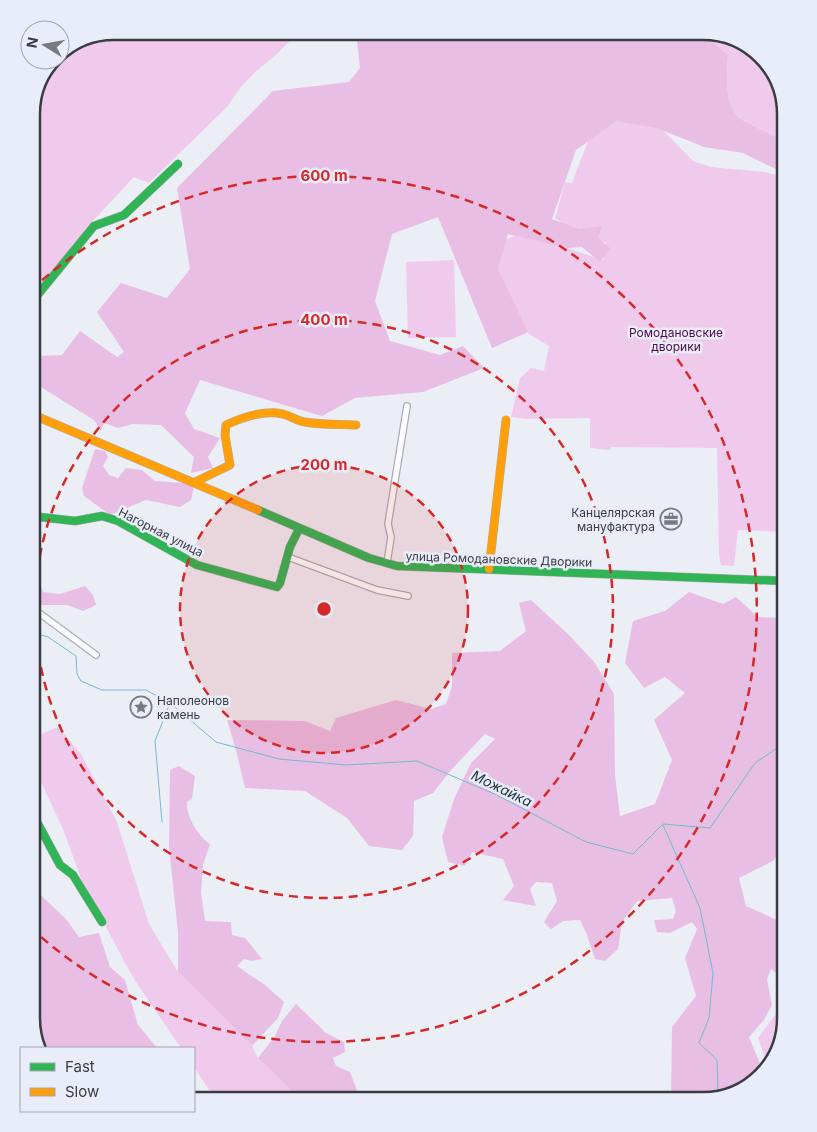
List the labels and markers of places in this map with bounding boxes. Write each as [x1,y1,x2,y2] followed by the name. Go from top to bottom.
[571,505,655,534] place label: Канцелярская мануфактура
[659,507,683,531] office icon: Канцелярская мануфактура
[315,600,333,618] centre of rings
[157,693,229,722] place label: Наполеонов камень
[129,695,153,719] place icon: Наполеонов камень

